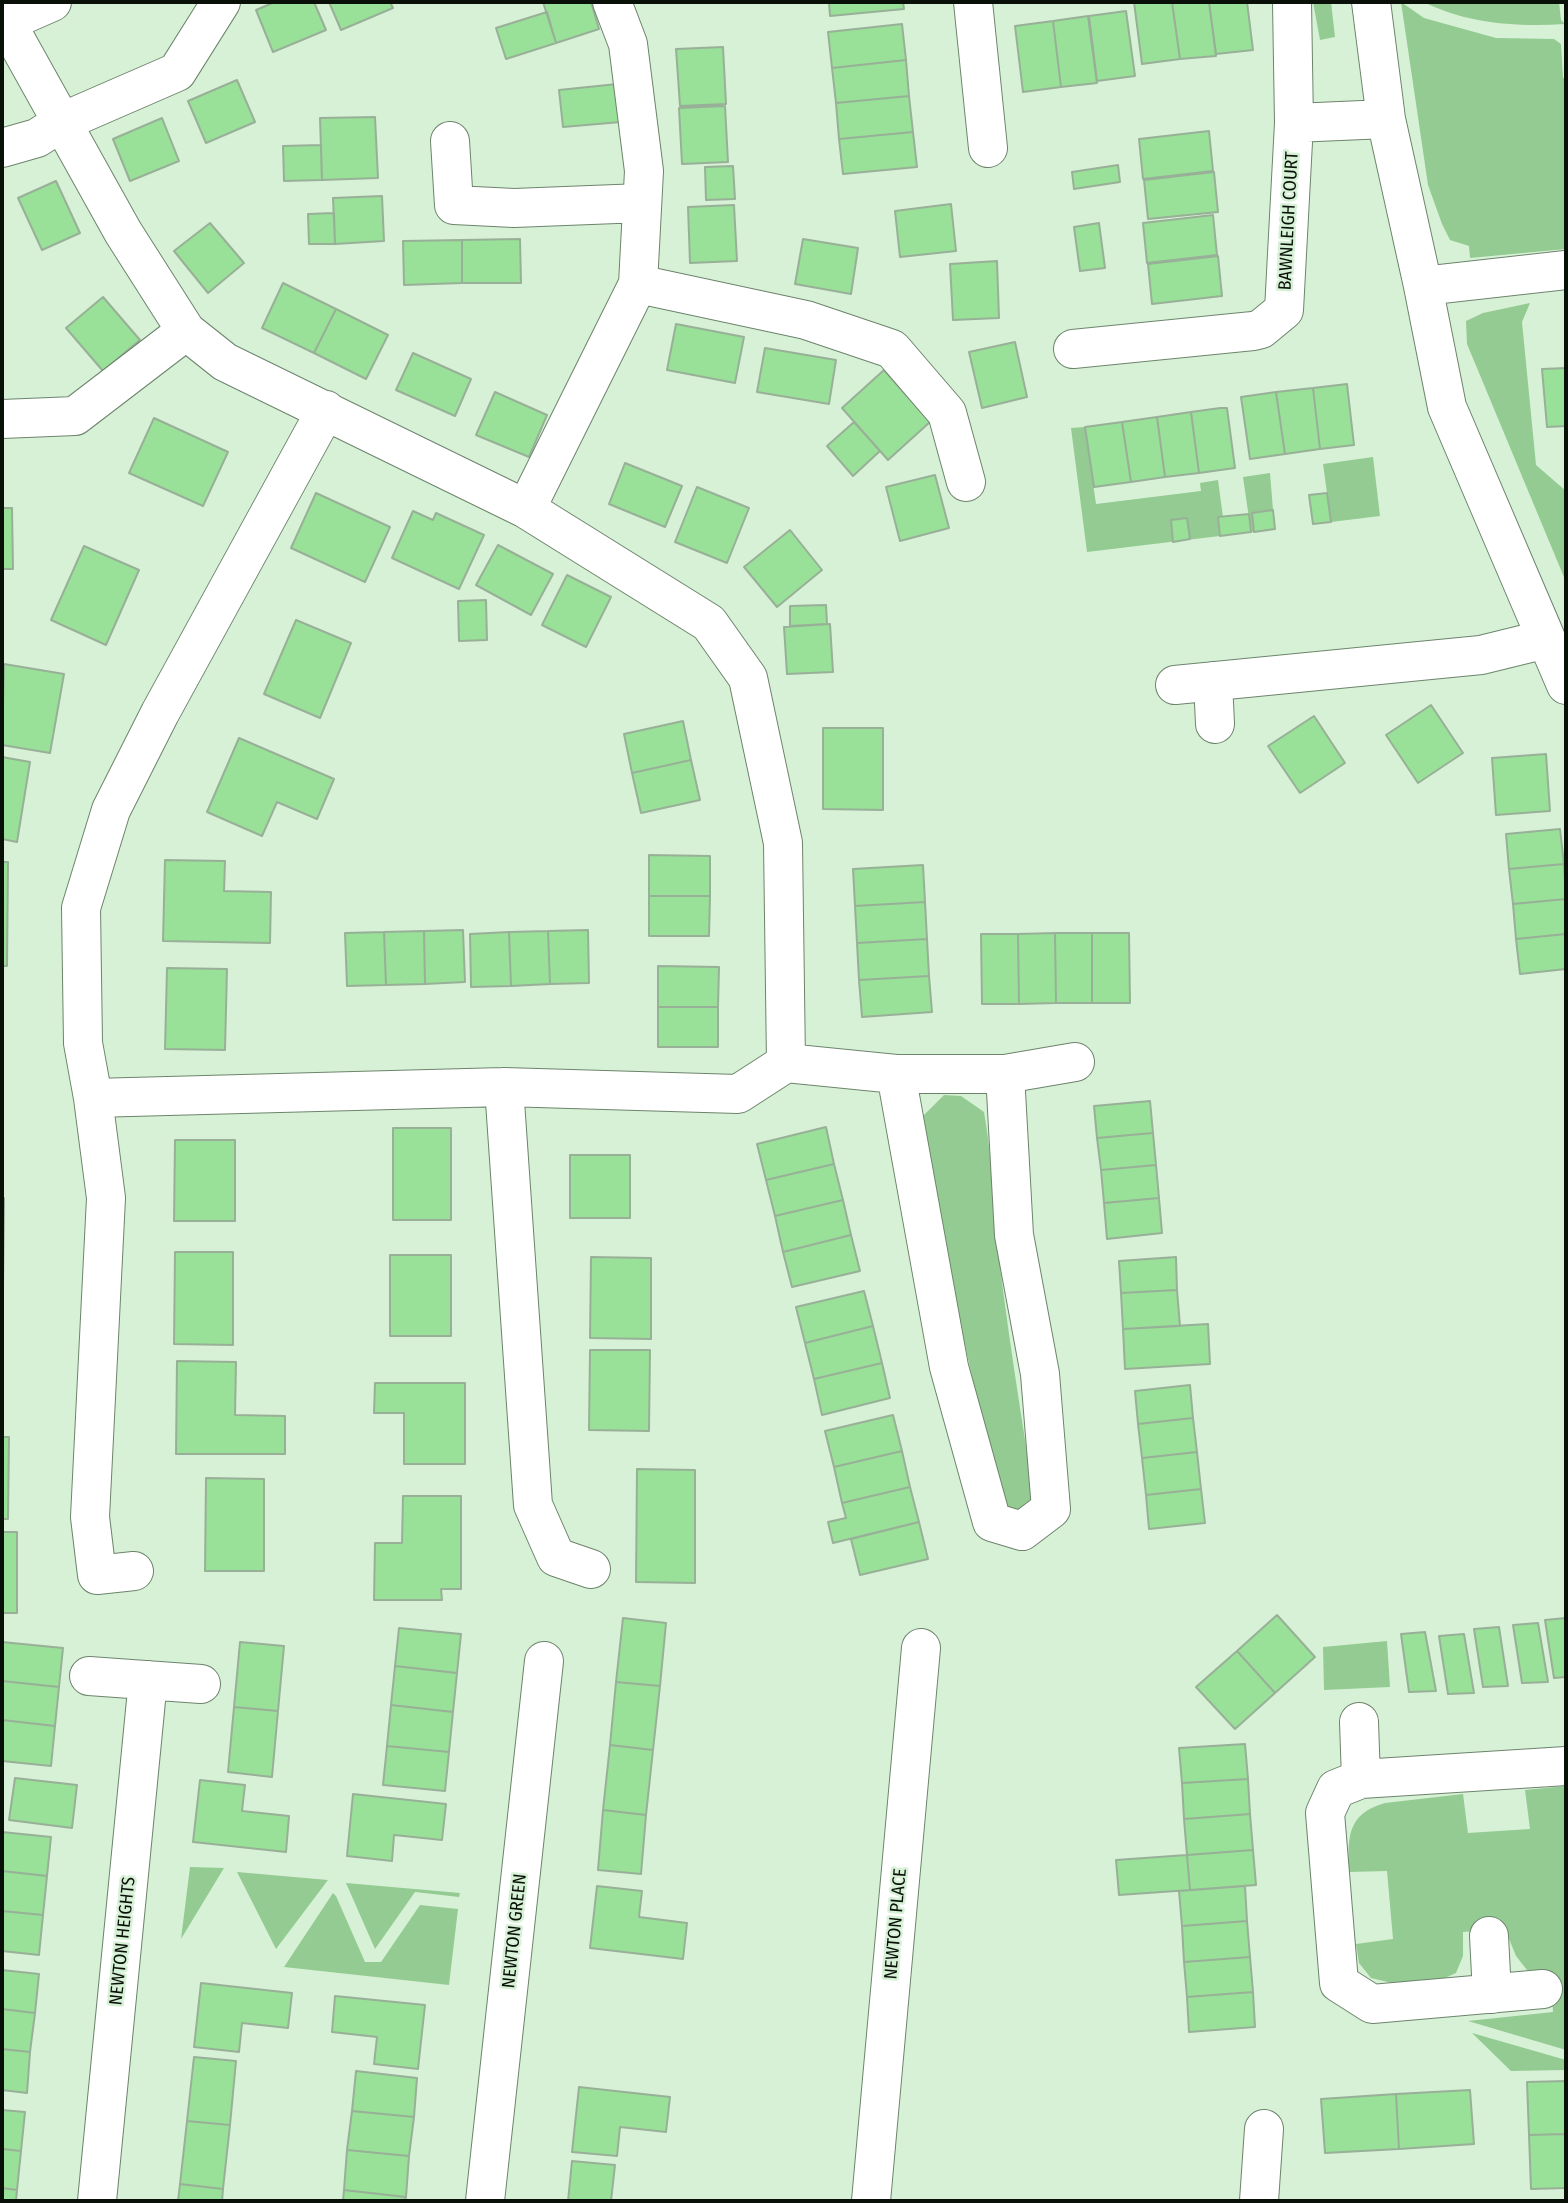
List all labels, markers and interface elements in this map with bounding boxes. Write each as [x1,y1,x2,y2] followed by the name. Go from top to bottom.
[1275,151,1303,291] street label: BAWNLEIGH COURT
[880,1868,912,1980] street label: NEWTON PLACE
[498,1873,532,1989] street label: NEWTON GREEN
[106,1876,140,2006] street label: NEWTON HEIGHTS

